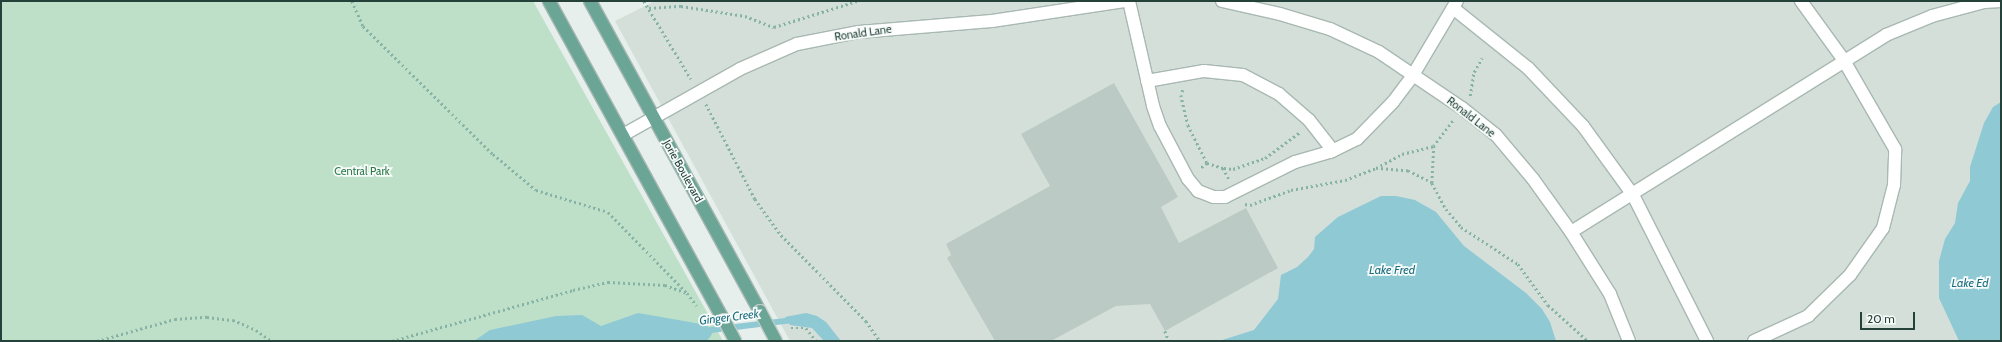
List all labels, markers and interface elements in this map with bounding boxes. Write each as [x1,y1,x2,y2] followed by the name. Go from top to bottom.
[834,22,892,44] street label: Ronald Lane
[1444,94,1498,140] street label: Ronald Lane
[660,138,706,204] street label: Jorie Boulevard
[334,164,390,178] park label: Central Park
[1369,263,1415,277] water label: Lake Fred
[1951,276,1989,290] water label: Lake Ed
[1862,304,1917,330] scale bar
[698,306,760,328] water label: Ginger Creek
[1867,311,1895,326] text: 20 m

